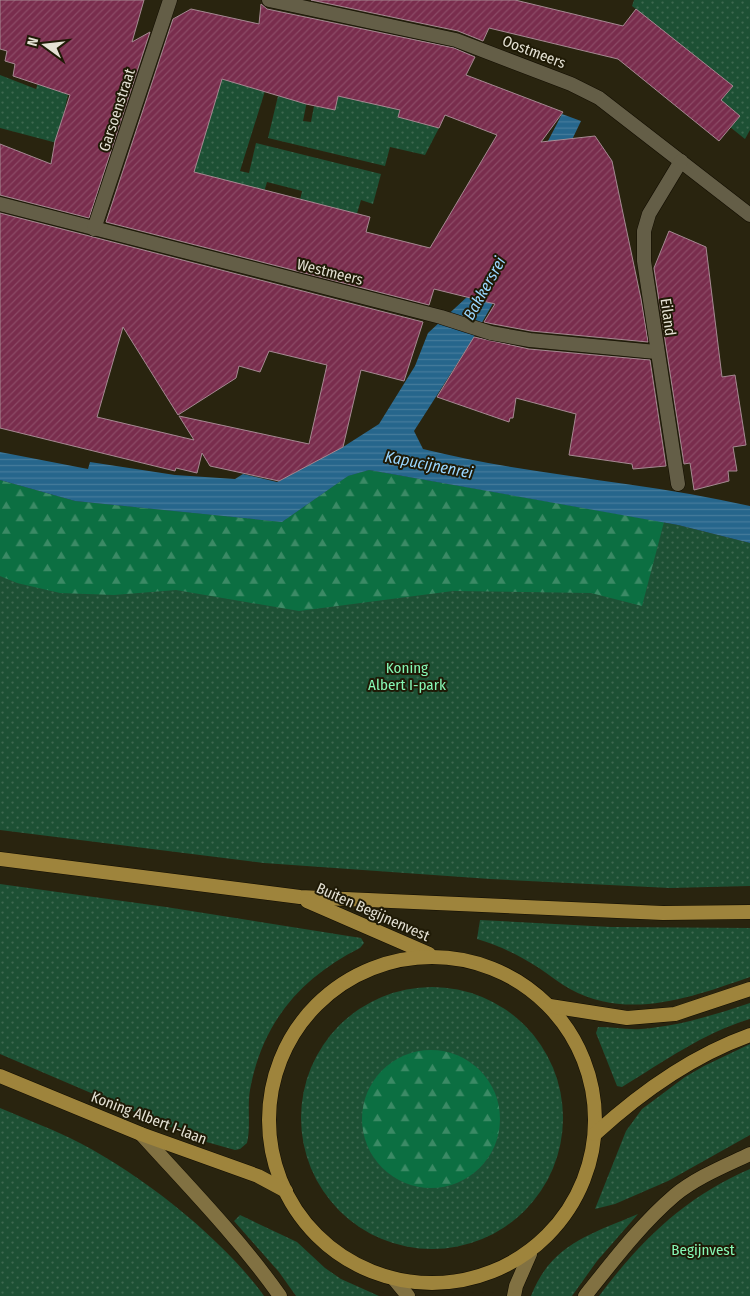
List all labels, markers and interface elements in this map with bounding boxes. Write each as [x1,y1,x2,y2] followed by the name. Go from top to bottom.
[20,20,70,70] north arrow
[500,32,568,72] street label: Oostmeers
[24,36,42,48] text: N
[95,66,139,154] street label: Garsoenstraat
[459,253,510,323] water label: Bakkersrei
[295,255,365,289] street label: Westmeers
[656,297,680,337] street label: Eiland
[383,447,475,482] water label: Kapucijnenrei
[368,659,446,694] park label: Koning Albert I-park
[314,879,432,945] street label: Buiten Begijnenvest
[89,1088,209,1148] street label: Koning Albert I-laan
[671,1241,735,1259] park label: Begijnvest

